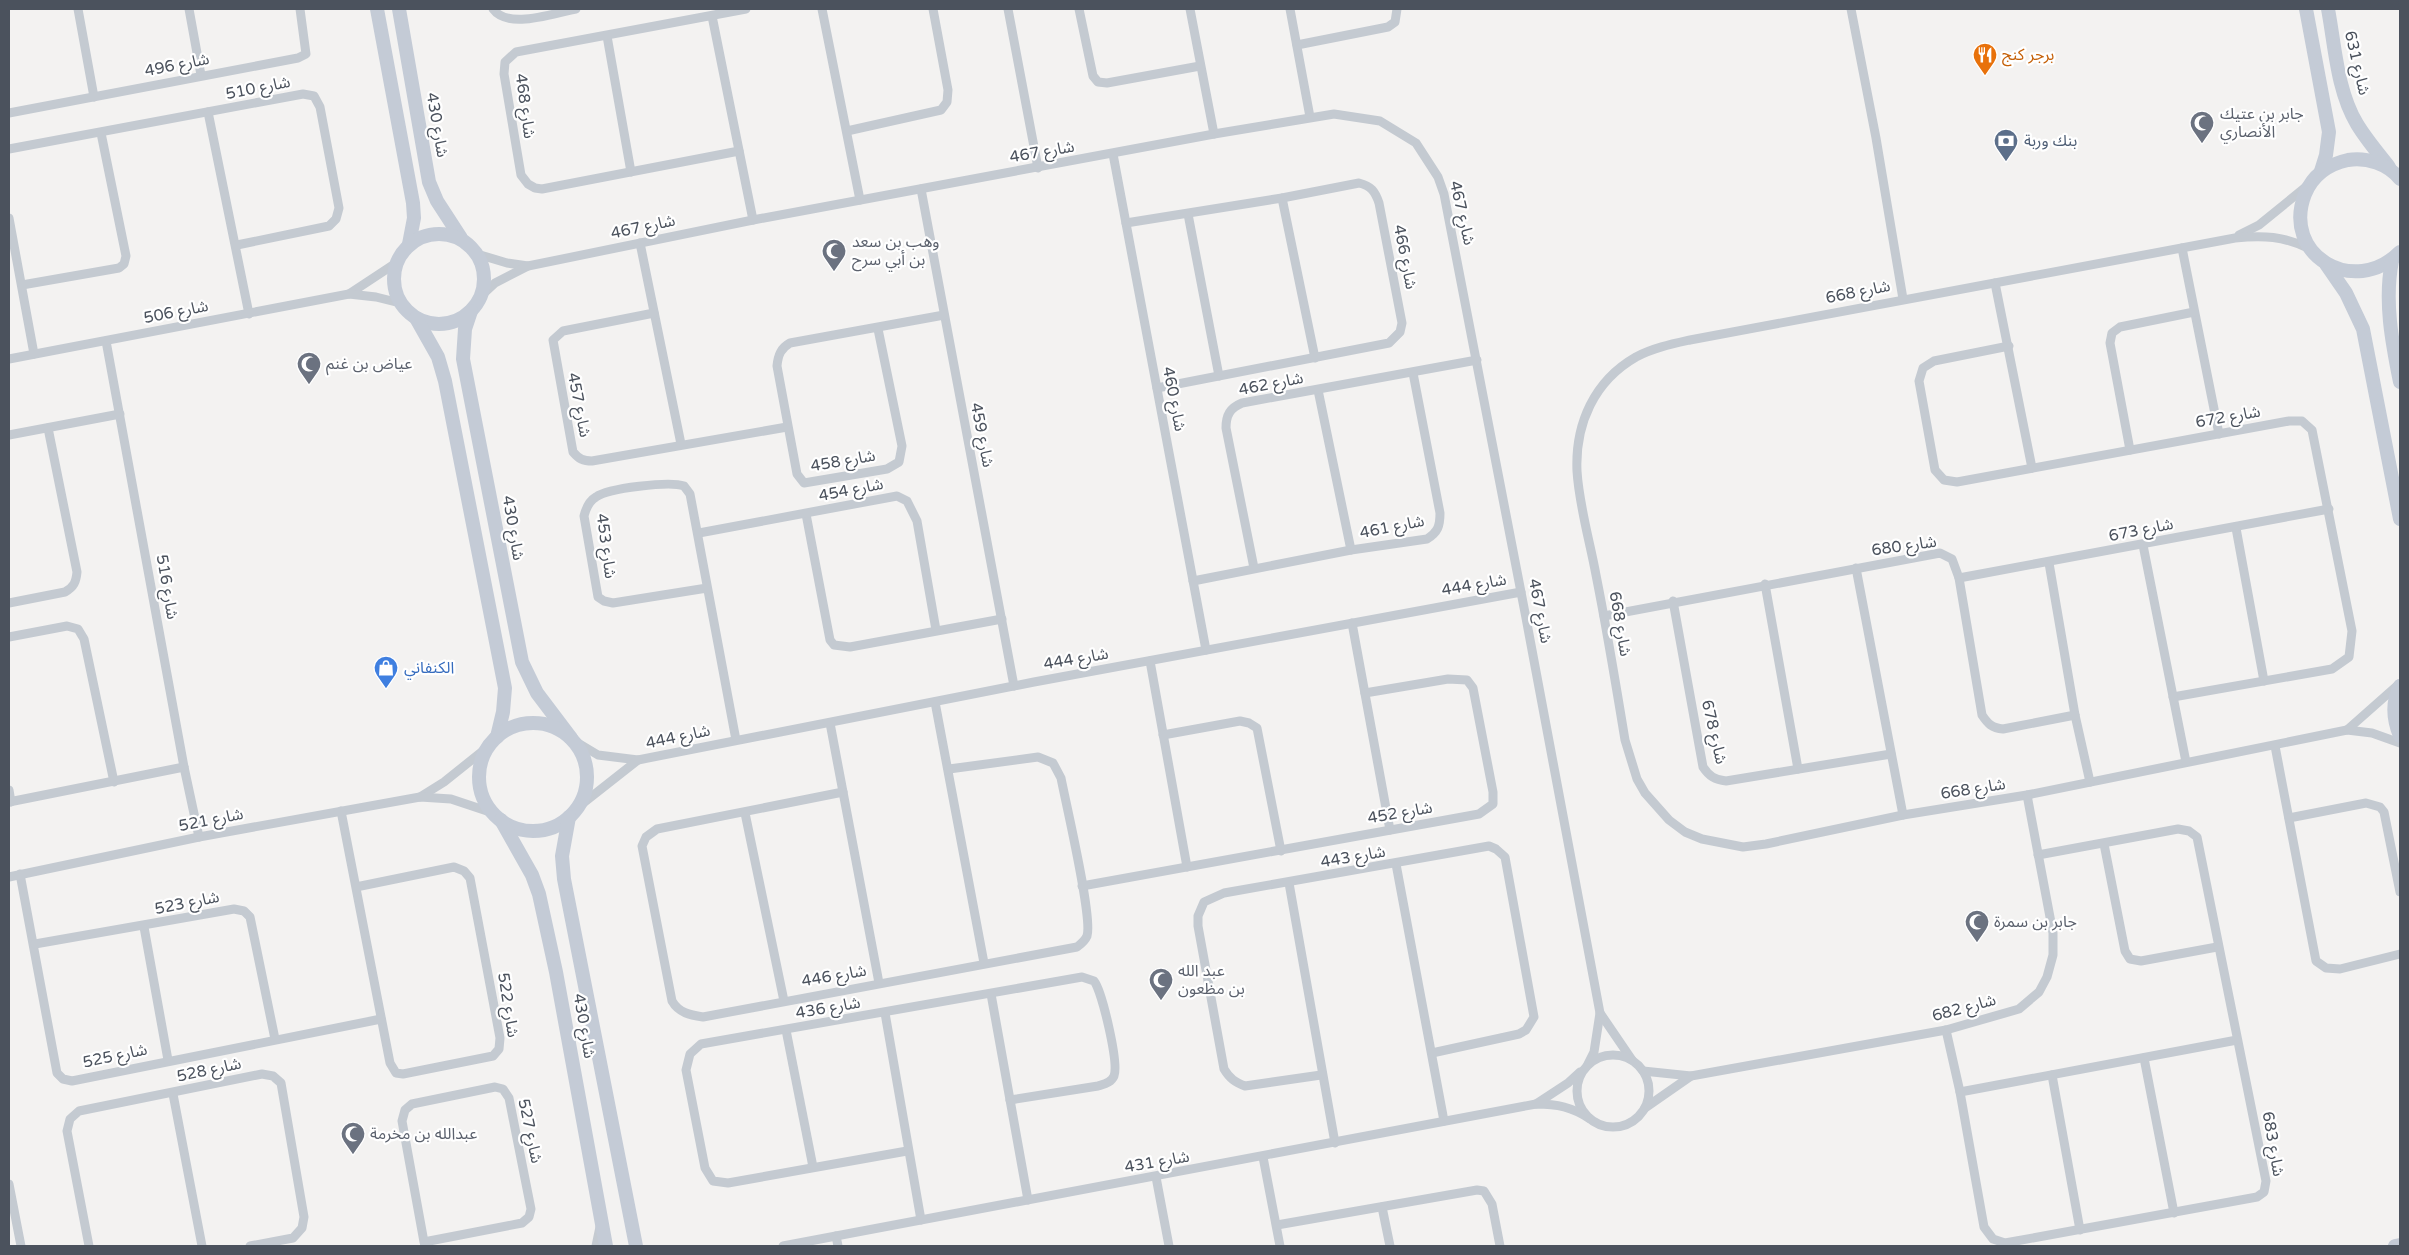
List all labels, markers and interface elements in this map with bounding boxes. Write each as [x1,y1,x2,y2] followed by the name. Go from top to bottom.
[2338,29,2374,98] street label: شارع 631
[1972,42,1998,76] restaurant icon: برجر كنج
[2002,45,2054,67] place label: برجر كنج
[143,49,211,83] street label: شارع 496
[224,72,292,106] street label: شارع 510
[509,72,539,140] street label: شارع 468
[419,91,453,159] street label: شارع 430
[2220,104,2304,144] place label: جابر بن عتيك الأنصاري
[2189,110,2215,144] mosque icon: جابر بن عتيك الأنصاري
[1993,128,2019,162] bank icon: بنك وربة
[2024,131,2077,151] place label: بنك وربة
[1008,136,1076,170] street label: شارع 467
[1443,179,1479,248] street label: شارع 467
[609,210,678,246] street label: شارع 467
[1387,223,1421,291] street label: شارع 466
[852,232,940,272] place label: وهب بن سعد بن أبي سرح
[821,238,847,272] mosque icon: وهب بن سعد بن أبي سرح
[1824,276,1892,310] street label: شارع 668
[142,296,210,330] street label: شارع 506
[296,351,322,385] mosque icon: عياض بن غنم
[326,354,412,376] place label: عياض بن غنم
[1156,365,1190,433] street label: شارع 460
[1237,368,1305,402] street label: شارع 462
[561,371,595,439] street label: شارع 457
[964,401,998,469] street label: شارع 459
[2194,401,2262,435] street label: شارع 672
[809,445,877,479] street label: شارع 458
[817,474,885,508] street label: شارع 454
[495,494,529,562] street label: شارع 430
[1358,511,1426,545] street label: شارع 461
[590,512,620,580] street label: شارع 453
[2107,514,2175,548] street label: شارع 673
[1870,532,1938,562] street label: شارع 680
[149,553,183,621] street label: شارع 516
[1440,569,1508,603] street label: شارع 444
[1522,577,1556,645] street label: شارع 467
[1602,590,1636,658] street label: شارع 668
[1042,643,1110,677] street label: شارع 444
[373,655,399,689] shop icon: الكنفاني
[404,658,454,680] place label: الكنفاني
[1695,698,1731,767] street label: شارع 678
[644,720,713,756] street label: شارع 444
[1939,774,2007,806] street label: شارع 668
[1366,797,1434,831] street label: شارع 452
[177,804,245,838] street label: شارع 521
[1319,841,1387,875] street label: شارع 443
[153,887,221,921] street label: شارع 523
[1964,909,1990,943] mosque icon: جابر بن سمرة
[1994,912,2077,932] place label: جابر بن سمرة
[800,960,868,994] street label: شارع 446
[1178,961,1245,999] place label: عبد الله بن مظعون
[1148,967,1174,1001] mosque icon: عبد الله بن مظعون
[491,971,523,1039] street label: شارع 522
[1930,990,1999,1028] street label: شارع 682
[566,992,600,1060] street label: شارع 430
[794,992,862,1026] street label: شارع 436
[81,1039,150,1075] street label: شارع 525
[175,1053,244,1089] street label: شارع 528
[511,1097,547,1166] street label: شارع 527
[2255,1110,2289,1178] street label: شارع 683
[340,1121,366,1155] mosque icon: عبدالله بن مخرمة
[370,1124,477,1144] place label: عبدالله بن مخرمة
[1123,1146,1191,1180] street label: شارع 431

